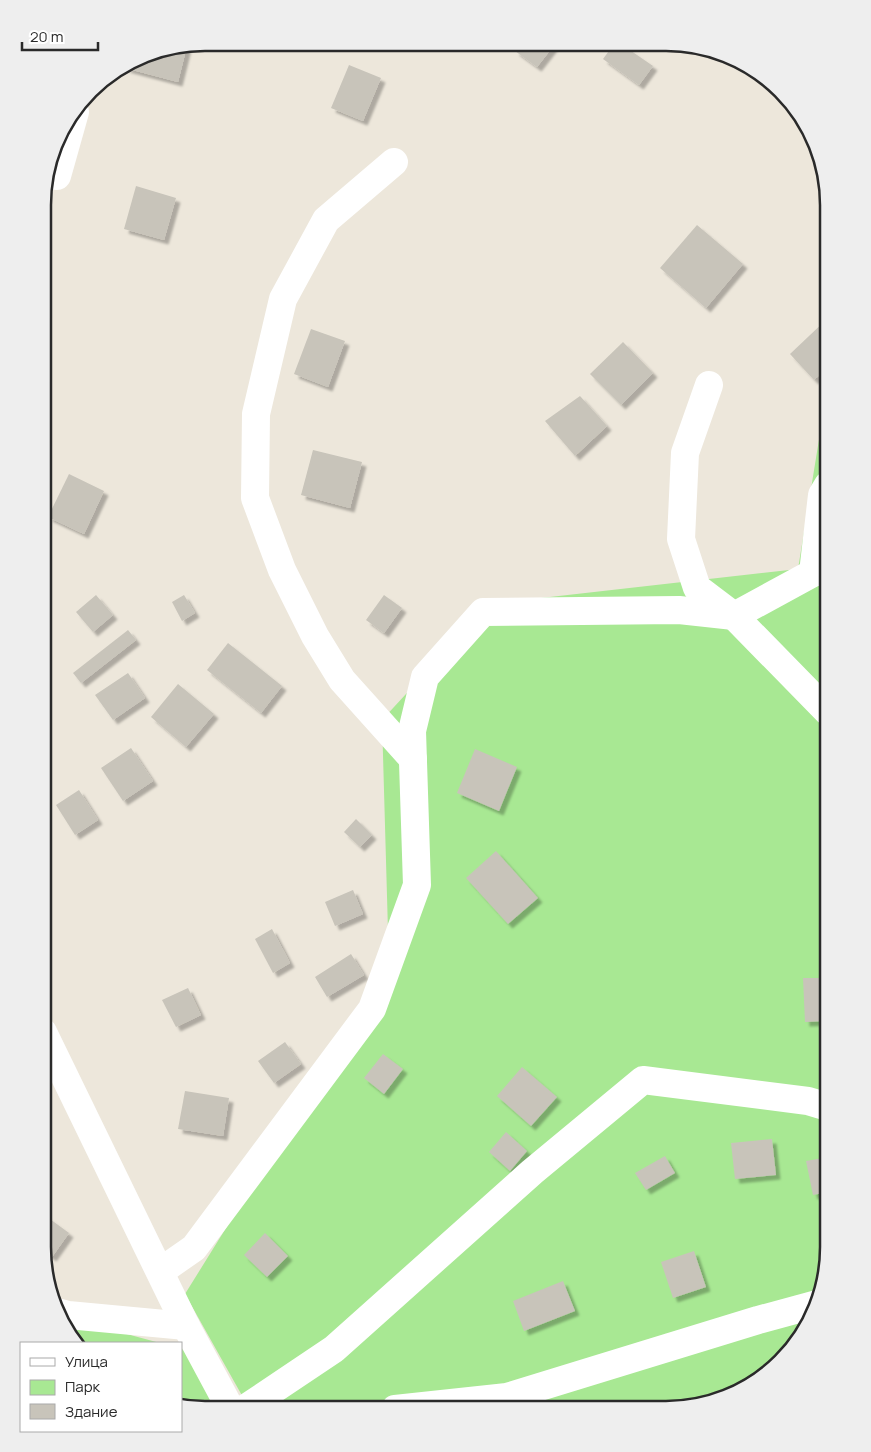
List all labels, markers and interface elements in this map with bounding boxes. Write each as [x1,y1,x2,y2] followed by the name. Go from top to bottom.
[22,20,99,52] scale bar
[30,26,63,47] text: 20 m
[20,1342,182,1432] legend
[65,1351,108,1372] text: Улица
[65,1376,101,1397] text: Парк
[65,1401,118,1422] text: Здание

